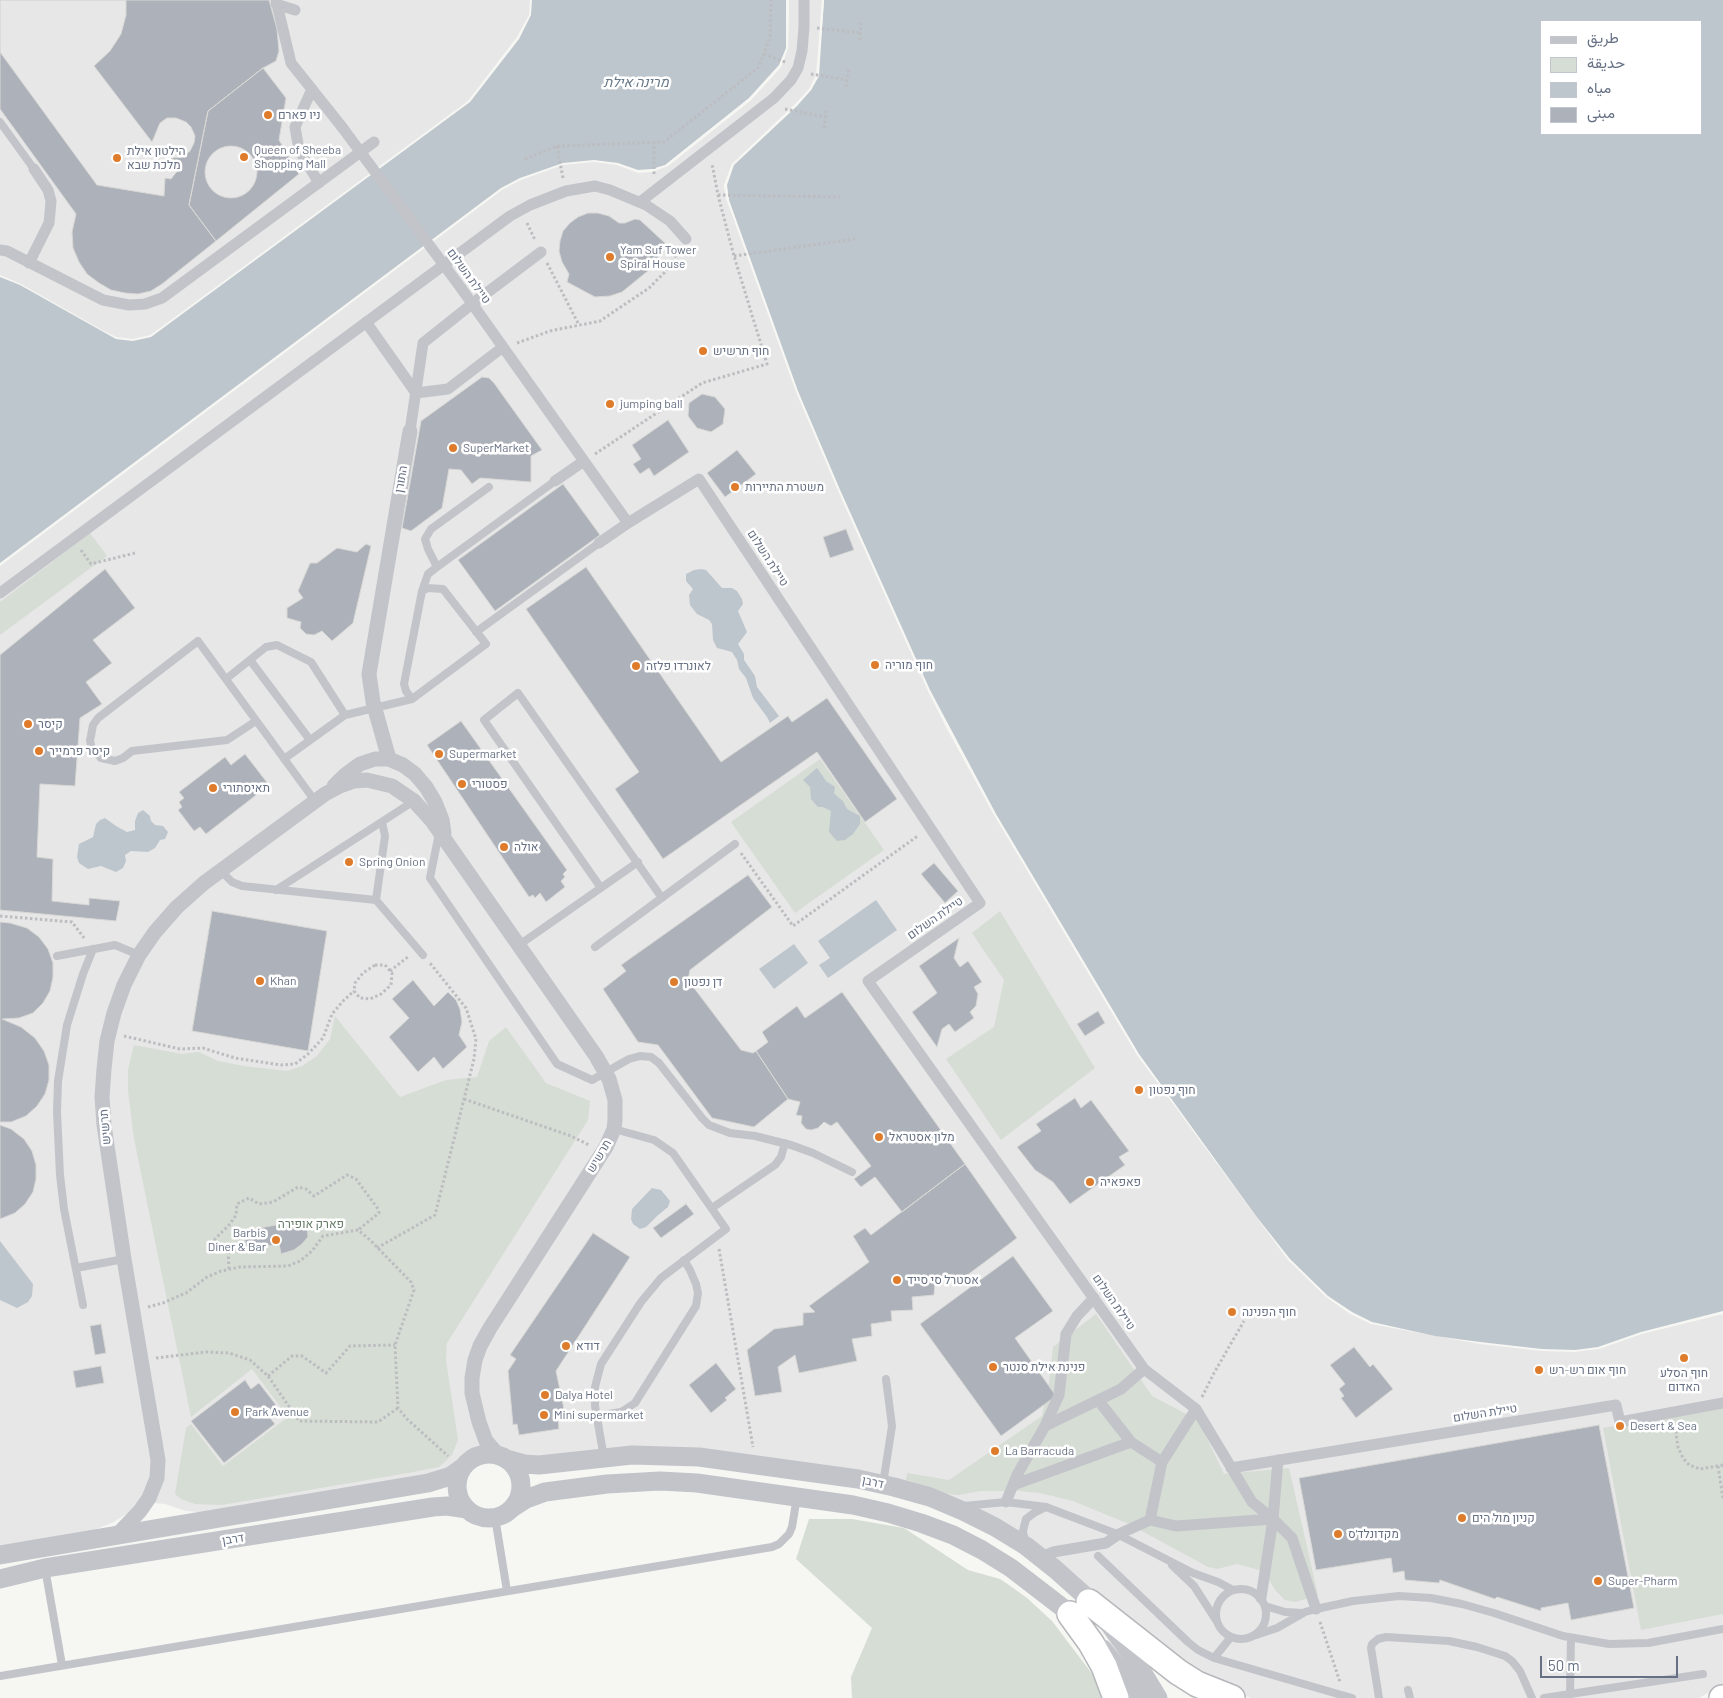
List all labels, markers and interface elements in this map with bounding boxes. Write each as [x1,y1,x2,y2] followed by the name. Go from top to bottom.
[1540,20,1703,135] legend
[1587,28,1619,46] text: طريق
[1587,53,1625,71] text: حديقة
[603,74,669,90] water label: מרינה אילת
[1587,78,1611,96] text: مياه
[1587,103,1615,121] text: مبنى
[278,108,321,122] place label: ניו פארם
[262,109,274,121] marker: ניו פארם
[254,143,341,171] place label: Queen of Sheeba Shopping Mall
[127,144,186,172] place label: הילטון אילת מלכת שבא
[238,151,250,163] marker: Queen of Sheeba Shopping Mall
[111,152,123,164] marker: הילטון אילת מלכת שבא
[620,243,696,271] place label: Yam Suf Tower Spiral House
[444,246,494,306] street label: טיילת השלום
[604,251,616,263] marker: Yam Suf Tower Spiral House
[713,344,769,358] place label: חוף תרשיש
[697,345,709,357] marker: חוף תרשיש
[620,397,682,411] place label: jumping ball
[604,398,616,410] marker: jumping ball
[463,441,529,455] place label: SuperMarket
[447,442,459,454] marker: SuperMarket
[392,464,410,494] street label: התורן
[745,480,824,494] place label: משטרת התיירות
[729,481,741,493] marker: משטרת התיירות
[744,527,792,589] street label: טיילת השלום
[885,658,933,672] place label: חוף מוריה
[646,659,711,673] place label: לאונרדו פלזה
[869,659,881,671] marker: חוף מוריה
[630,660,642,672] marker: לאונרדו פלזה
[38,717,63,731] place label: קיסר
[22,718,34,730] marker: קיסר
[49,744,110,758] place label: קיסר פרמייר
[33,745,45,757] marker: קיסר פרמייר
[449,747,517,761] place label: Supermarket
[433,748,445,760] marker: Supermarket
[472,777,508,791] place label: פסטורי
[456,778,468,790] marker: פסטורי
[223,781,270,795] place label: תאיסתורי
[207,782,219,794] marker: תאיסתורי
[514,840,538,854] place label: אולה
[498,841,510,853] marker: אולה
[359,855,425,869] place label: Spring Onion
[343,856,355,868] marker: Spring Onion
[904,894,966,942] street label: טיילת השלום
[270,974,296,988] place label: Khan
[254,975,266,987] marker: Khan
[684,975,722,989] place label: דן נפטון
[668,976,680,988] marker: דן נפטון
[1149,1083,1196,1097] place label: חוף נפטון
[1133,1084,1145,1096] marker: חוף נפטון
[96,1108,114,1146] street label: תרשיש
[889,1130,955,1144] place label: מלון אסטראל
[873,1131,885,1143] marker: מלון אסטראל
[584,1137,614,1175] street label: תרשיש
[1100,1175,1141,1189] place label: פאפאיה
[1084,1176,1096,1188] marker: פאפאיה
[278,1217,344,1231] park label: פארק אופירה
[208,1226,266,1254] place label: Barbis Diner & Bar
[270,1234,282,1246] marker: Barbis Diner & Bar
[1090,1271,1138,1333] street label: טיילת השלום
[907,1273,979,1287] place label: אסטרל סי סייד
[891,1274,903,1286] marker: אסטרל סי סייד
[1242,1305,1296,1319] place label: חוף הפנינה
[1226,1306,1238,1318] marker: חוף הפנינה
[576,1339,600,1353] place label: דודא
[560,1340,572,1352] marker: דודא
[1678,1352,1690,1364] marker: חוף הסלע האדום
[1003,1360,1085,1374] place label: פנינת אילת סנטר
[987,1361,999,1373] marker: פנינת אילת סנטר
[1549,1363,1626,1377] place label: חוף אום רש-רש
[1533,1364,1545,1376] marker: חוף אום רש-רש
[1660,1366,1708,1394] place label: חוף הסלע האדום
[555,1388,613,1402] place label: Dalya Hotel
[539,1389,551,1401] marker: Dalya Hotel
[1452,1401,1518,1425] street label: טיילת השלום
[245,1405,309,1419] place label: Park Avenue
[229,1406,241,1418] marker: Park Avenue
[554,1408,644,1422] place label: Mini supermarket
[538,1409,550,1421] marker: Mini supermarket
[1630,1419,1697,1433] place label: Desert & Sea
[1614,1420,1626,1432] marker: Desert & Sea
[1005,1444,1074,1458] place label: La Barracuda
[989,1445,1001,1457] marker: La Barracuda
[861,1473,885,1491] street label: דרבן
[1472,1511,1535,1525] place label: קניון מול הים
[1456,1512,1468,1524] marker: קניון מול הים
[1348,1527,1399,1541] place label: מקדונלד'ס
[1332,1528,1344,1540] marker: מקדונלד'ס
[221,1530,245,1548] street label: דרבן
[1608,1574,1677,1588] place label: Super-Pharm
[1592,1575,1604,1587] marker: Super-Pharm
[1543,1646,1680,1678] scale bar
[1548,1656,1580,1674] text: 50 m

